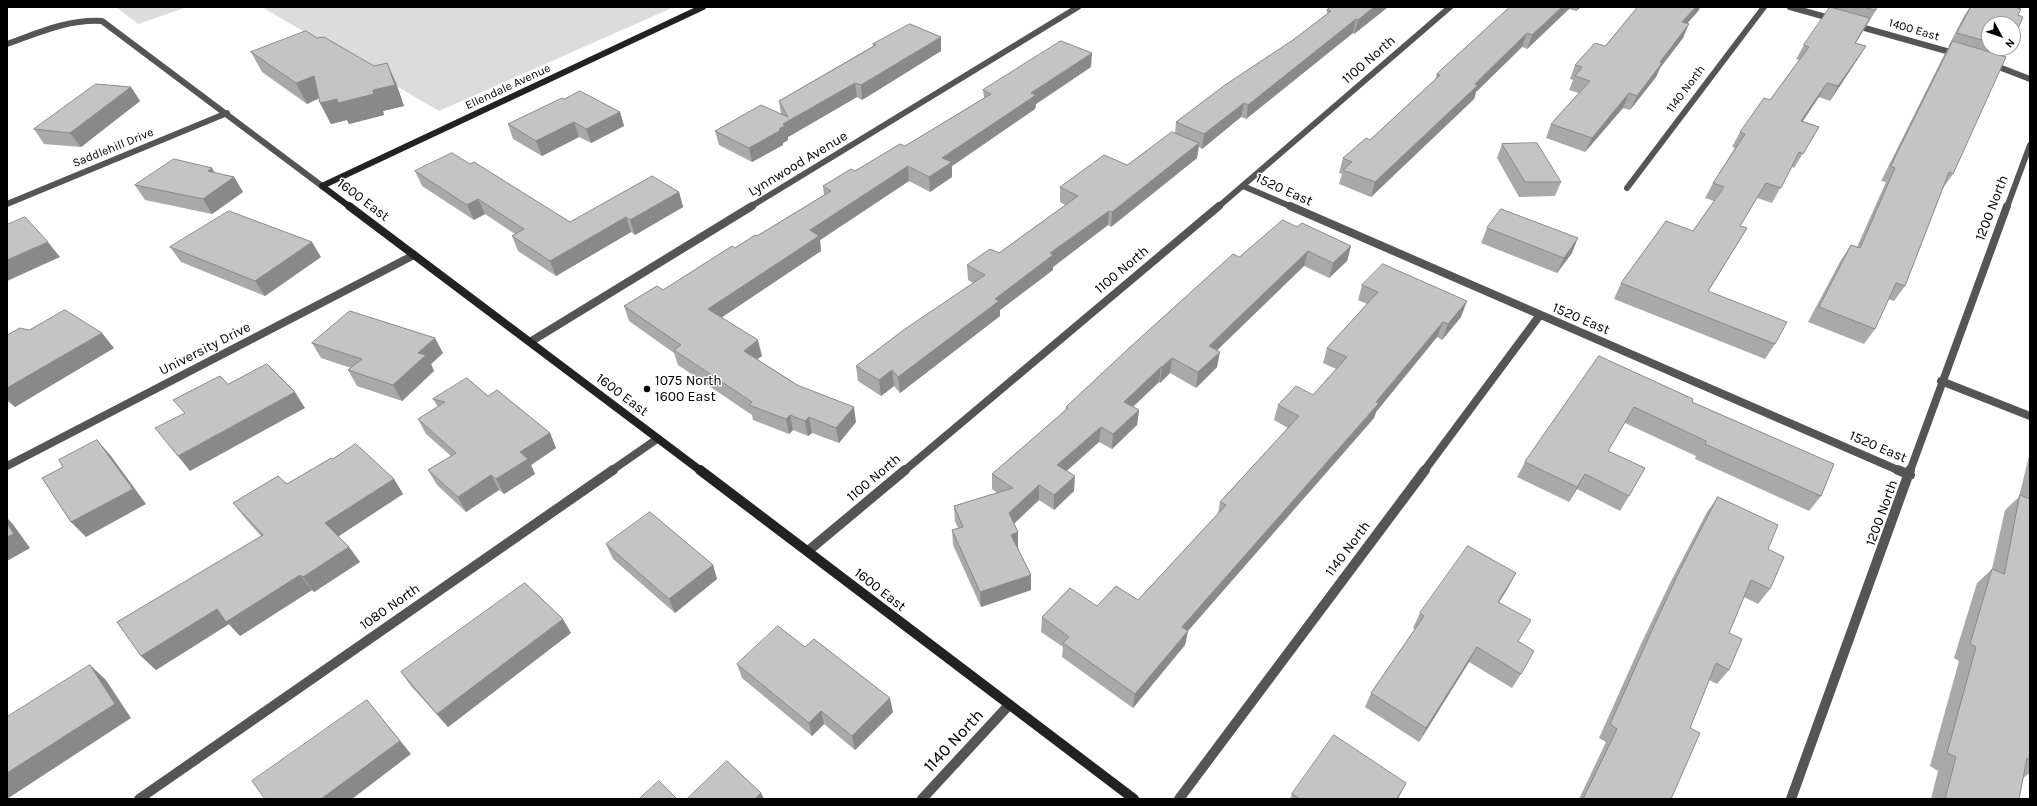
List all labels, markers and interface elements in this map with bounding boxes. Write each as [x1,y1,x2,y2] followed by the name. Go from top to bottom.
[1887,16,1941,44] street label: 1400 East
[1981,16,2021,56] north arrow
[1339,32,1399,88] street label: 1100 North
[2002,36,2017,51] text: N
[463,61,553,113] street label: Ellendale Avenue
[1664,63,1708,115] street label: 1140 North
[70,125,156,171] street label: Saddlehill Drive
[745,128,851,200] street label: Lynnwood Avenue
[1253,170,1315,210] street label: 1520 East
[1972,173,2012,243] street label: 1200 North
[334,175,392,225] street label: 1600 East
[1092,243,1152,297] street label: 1100 North
[1550,299,1612,339] street label: 1520 East
[156,319,254,379] street label: University Drive
[593,370,651,420] street label: 1600 East
[655,373,722,406] place label: 1075 North 1600 East
[642,384,652,394] marker: 1075 North 1600 East
[1847,427,1909,467] street label: 1520 East
[844,451,904,505] street label: 1100 North
[1862,478,1902,548] street label: 1200 North
[1322,518,1374,580] street label: 1140 North
[851,565,909,615] street label: 1600 East
[357,580,423,634] street label: 1080 North
[920,705,988,777] street label: 1140 North

